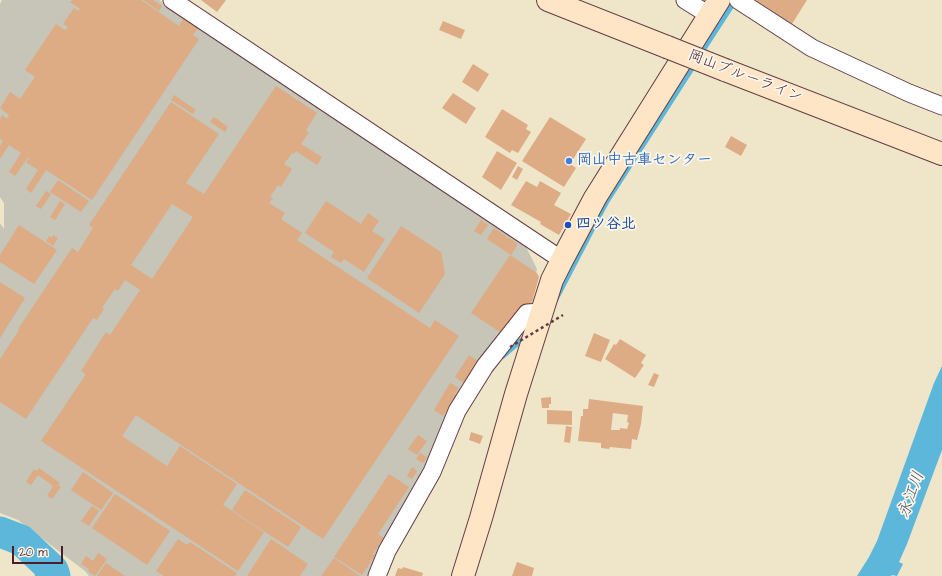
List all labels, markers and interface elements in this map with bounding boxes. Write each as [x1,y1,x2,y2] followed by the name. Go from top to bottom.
[685,47,805,107] street label: 岡山ブルーライン
[577,152,712,170] place label: 岡山中古車センター
[564,156,574,166] marker: 岡山中古車センター
[576,216,636,234] place label: 四ツ谷北
[563,220,573,230] marker: 四ツ谷北
[895,469,929,521] water label: 永江川
[14,538,65,564] scale bar
[19,544,48,561] text: 20 m

